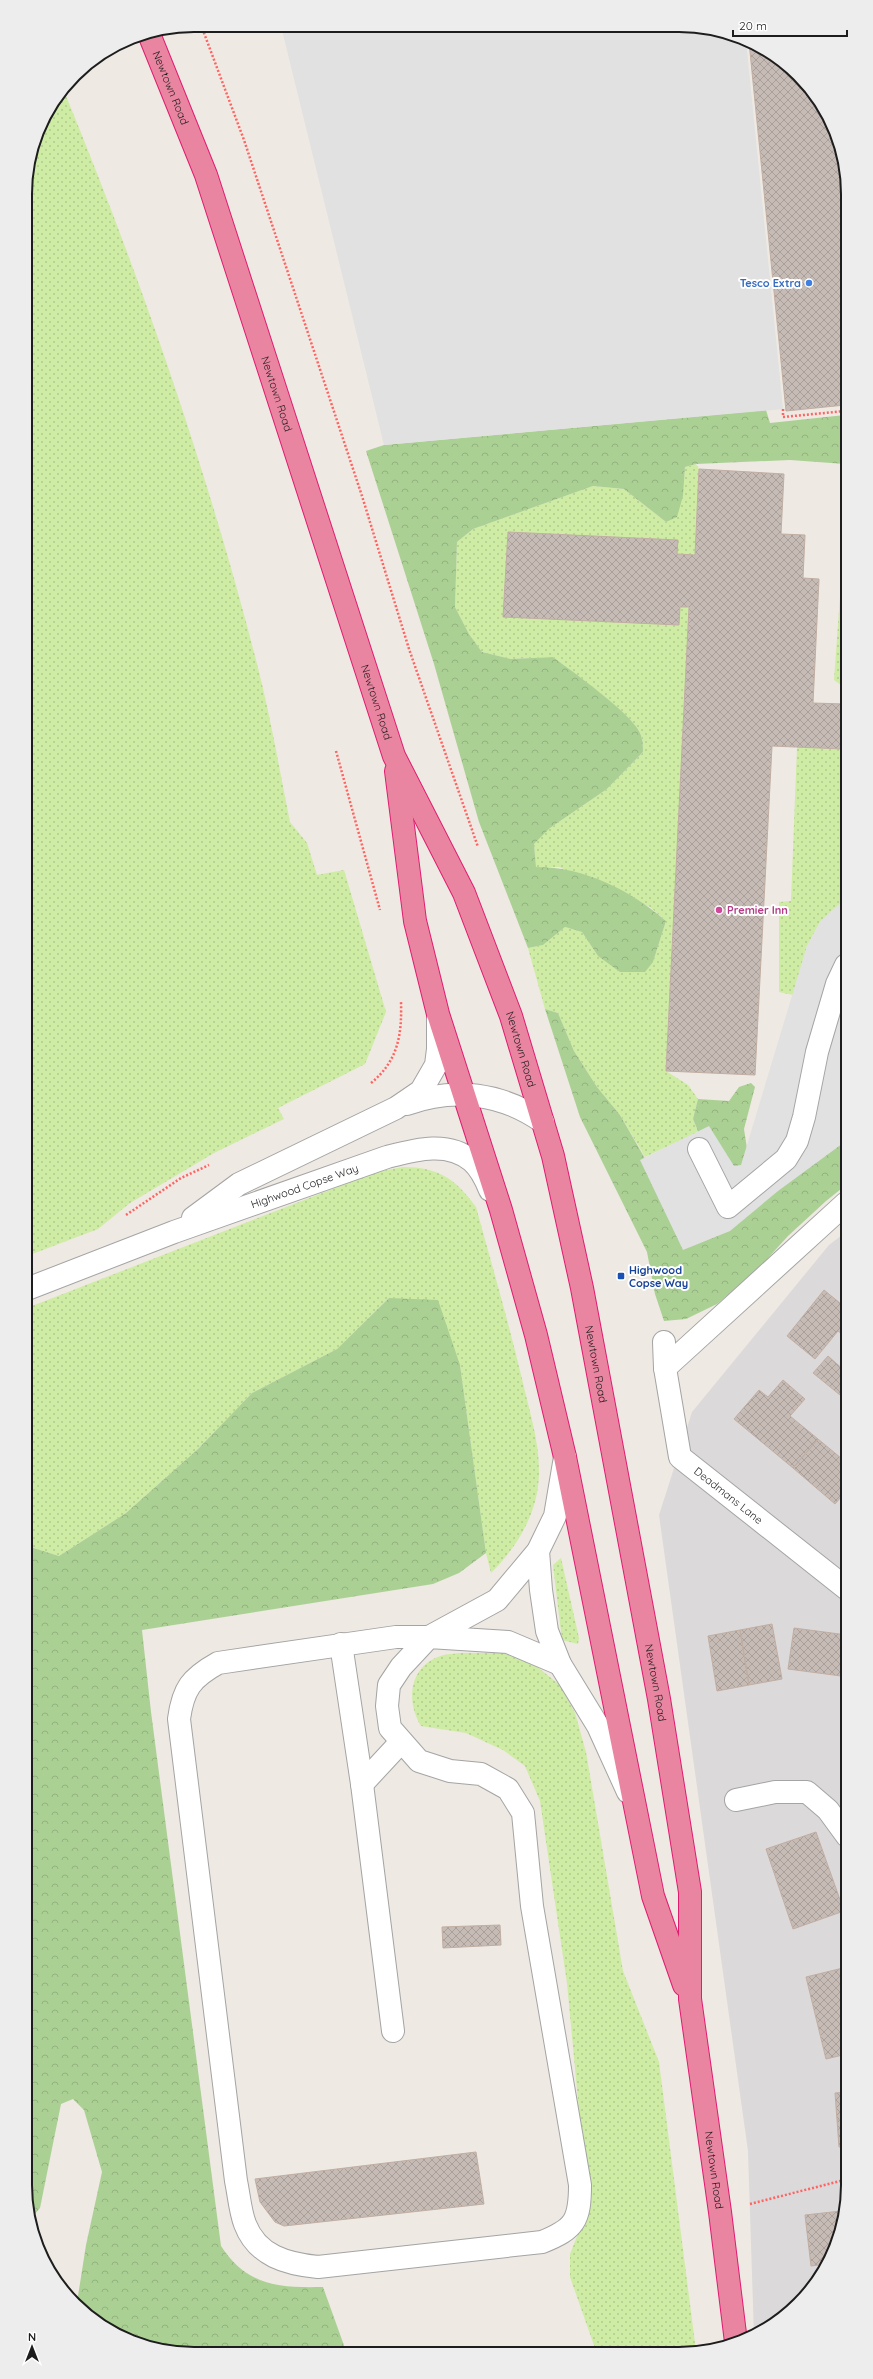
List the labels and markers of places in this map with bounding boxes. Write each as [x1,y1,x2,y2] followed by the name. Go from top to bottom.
[740,276,801,290] place label: Tesco Extra
[804,278,814,288] marker: Tesco Extra
[727,903,788,917] place label: Premier Inn
[714,905,724,915] marker: Premier Inn
[629,1263,688,1290] place label: Highwood Copse Way
[616,1271,626,1281] marker: Highwood Copse Way

